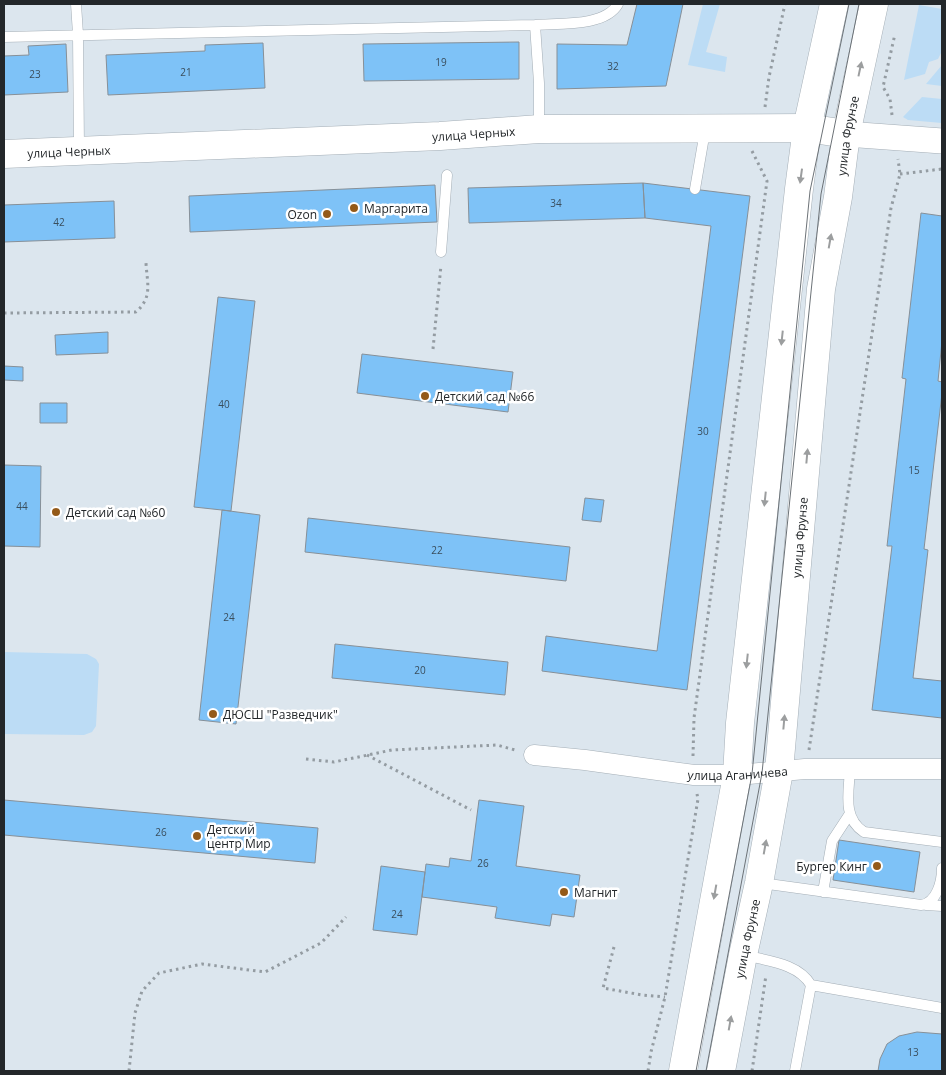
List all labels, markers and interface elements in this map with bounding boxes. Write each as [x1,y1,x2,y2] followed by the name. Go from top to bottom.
[435,55,447,69] house number: 19
[607,59,619,73] house number: 32
[856,61,864,77] one-way arrow
[180,65,192,79] house number: 21
[29,67,41,81] house number: 23
[832,94,863,177] street label: улица Фрунзе
[432,122,516,145] street label: улица Черных
[27,141,112,162] street label: улица Черных
[796,169,804,185] one-way arrow
[550,196,562,210] house number: 34
[364,200,428,217] place label: Маргарита
[348,202,360,214] marker: Маргарита
[287,206,317,223] place label: Ozon
[321,208,333,220] marker: Ozon
[53,215,65,229] house number: 42
[826,234,834,249] one-way arrow
[778,330,786,346] one-way arrow
[435,388,534,405] place label: Детский сад №66
[419,390,431,402] marker: Детский сад №66
[218,397,230,411] house number: 40
[697,424,709,438] house number: 30
[803,448,811,464] one-way arrow
[908,463,920,477] house number: 15
[761,492,769,508] one-way arrow
[787,496,811,579] street label: улица Фрунзе
[16,499,28,513] house number: 44
[66,504,165,521] place label: Детский сад №60
[50,506,62,518] marker: Детский сад №60
[431,543,443,557] house number: 22
[223,610,235,624] house number: 24
[743,653,751,669] one-way arrow
[414,663,426,677] house number: 20
[223,706,338,723] place label: ДЮСШ "Разведчик"
[207,708,219,720] marker: ДЮСШ "Разведчик"
[780,714,788,730] one-way arrow
[687,762,788,784] street label: улица Аганичева
[207,821,271,852] place label: Детский центр Мир
[155,825,167,839] house number: 26
[191,830,203,842] marker: Детский центр Мир
[762,838,770,854] one-way arrow
[477,856,489,870] house number: 26
[796,858,867,875] place label: Бургер Кинг
[871,860,883,872] marker: Бургер Кинг
[574,884,618,901] place label: Магнит
[711,884,719,900] one-way arrow
[558,886,570,898] marker: Магнит
[730,897,764,980] street label: улица Фрунзе
[391,907,403,921] house number: 24
[726,1015,734,1031] one-way arrow
[907,1045,919,1059] house number: 13

